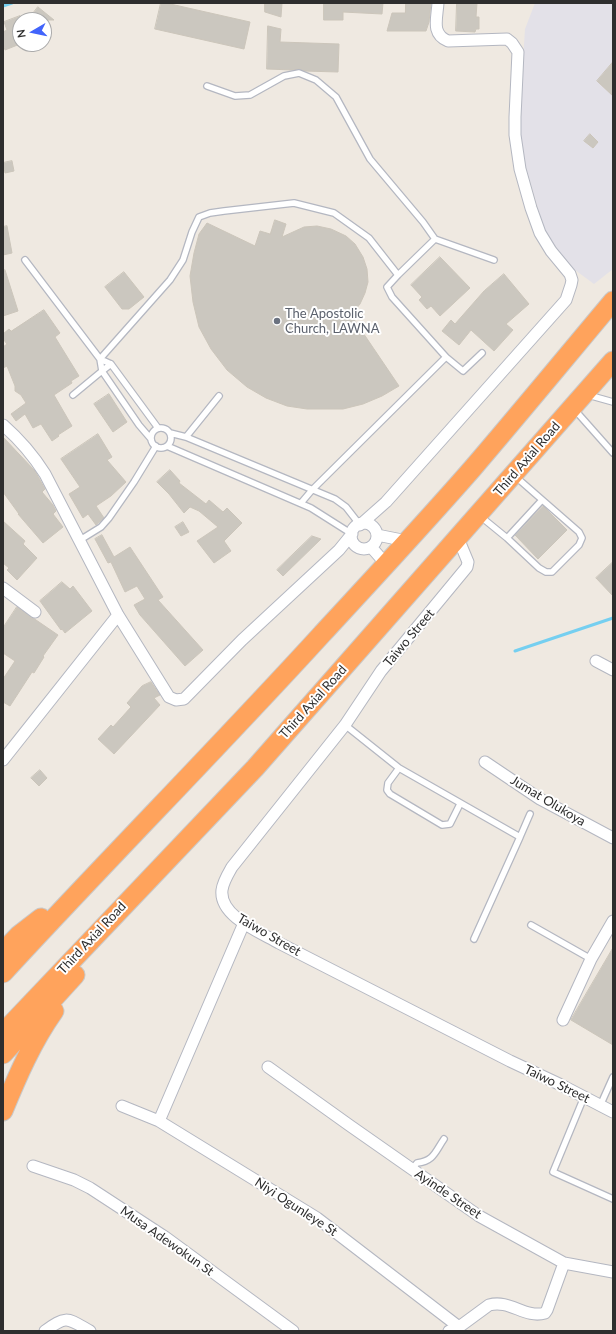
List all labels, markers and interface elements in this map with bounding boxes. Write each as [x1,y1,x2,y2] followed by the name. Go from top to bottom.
[12,12,52,52] north arrow
[14,29,28,39] text: N
[285,306,379,337] place label: The Apostolic Church, LAWNA
[272,316,282,326] marker: The Apostolic Church, LAWNA
[491,419,563,499] street label: Third Axial Road
[380,606,438,670] street label: Taiwo Street
[276,662,350,742] street label: Third Axial Road
[508,773,588,829] street label: Jumat Olukoya
[55,899,129,977] street label: Third Axial Road
[234,911,304,959] street label: Taiwo Street
[522,1061,592,1107] street label: Taiwo Street
[412,1166,484,1222] street label: Ayinde Street
[252,1174,340,1240] street label: Niyi Ogunleye St
[117,1203,217,1279] street label: Musa Adewokun St

